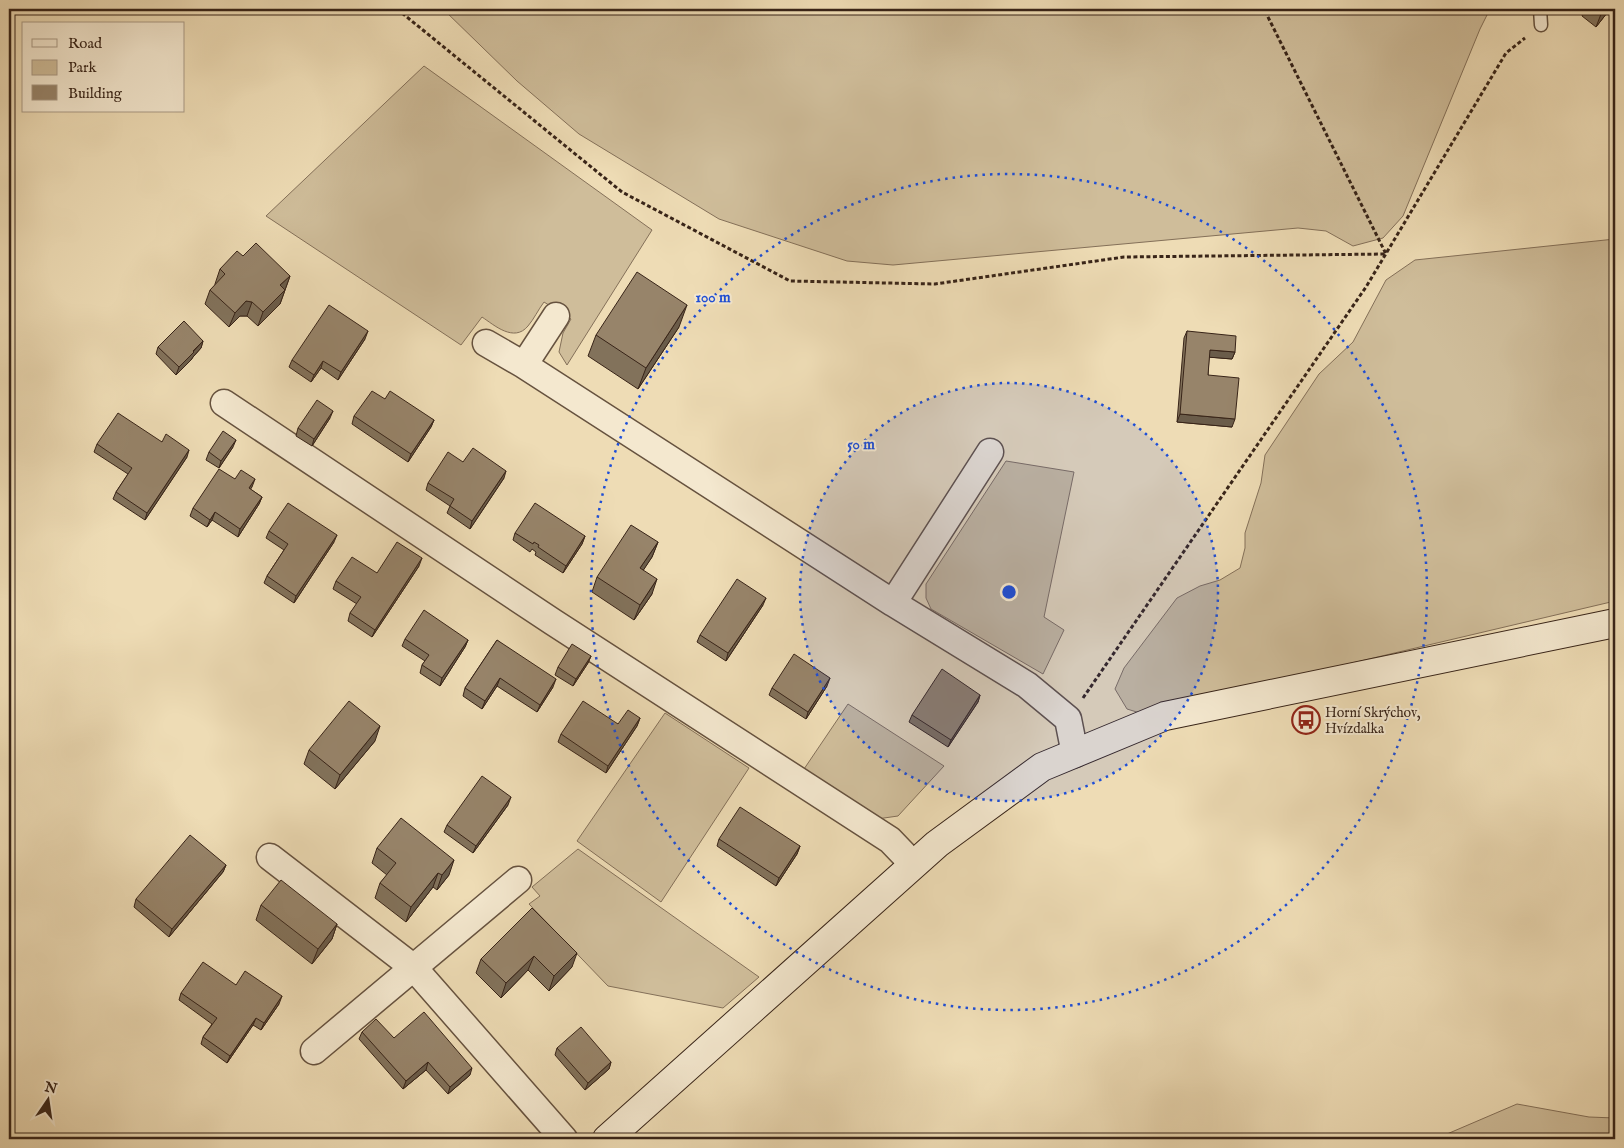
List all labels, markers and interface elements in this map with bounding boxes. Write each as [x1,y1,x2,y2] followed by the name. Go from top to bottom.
[22,22,185,112] legend
[68,34,103,53] text: Road
[68,58,98,77] text: Park
[68,84,123,103] text: Building
[695,288,731,307] text: 100 m
[847,435,875,454] text: 50 m
[1000,583,1018,601] centre of rings
[1325,704,1421,738] place label: Horní Skrýchov, Hvízdalka
[1291,705,1321,735] bus stop icon: Horní Skrýchov, Hvízdalka
[22,1076,72,1126] north arrow
[42,1078,59,1098] text: N

